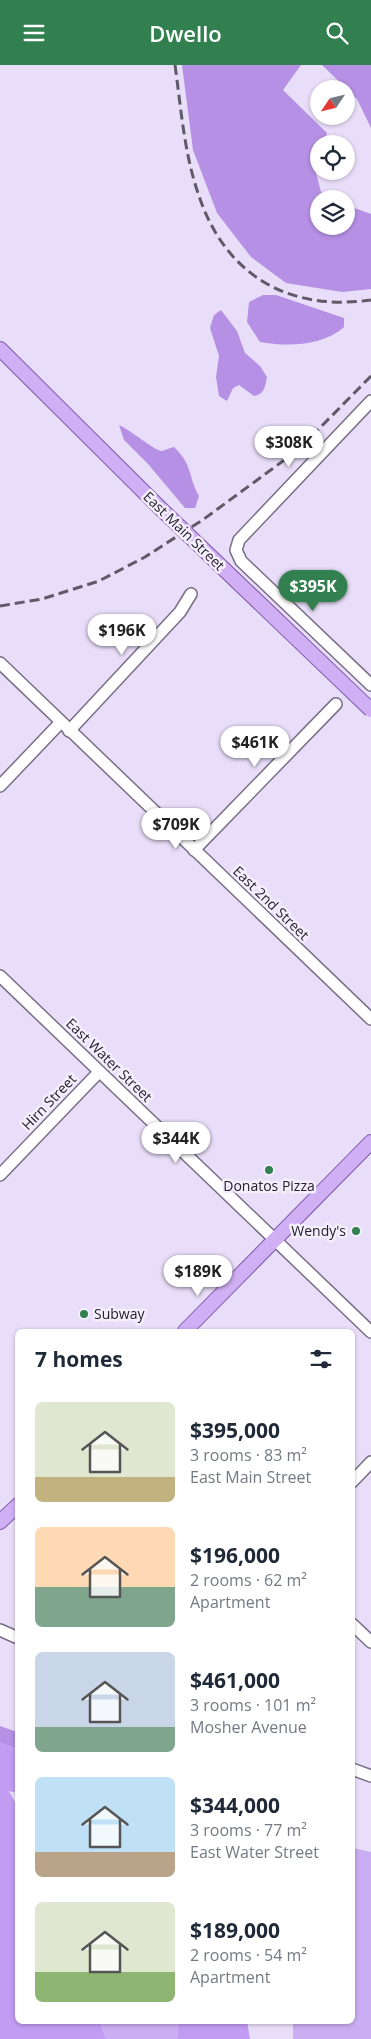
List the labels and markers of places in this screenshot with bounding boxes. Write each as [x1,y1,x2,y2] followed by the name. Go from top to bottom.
[254,425,324,468] pin: $308K
[278,569,348,612] pin: $395K
[87,613,157,656] pin: $196K
[220,725,290,768] pin: $461K
[141,807,211,850] pin: $709K
[141,1121,211,1164] pin: $344K
[263,1164,275,1176] marker: Donatos Pizza
[223,1176,315,1195] place label: Donatos Pizza
[291,1221,346,1240] place label: Wendy's
[350,1225,362,1237] marker: Wendy's
[163,1255,233,1297] pin: $189K
[94,1304,145,1323] place label: Subway
[78,1308,90,1320] marker: Subway

